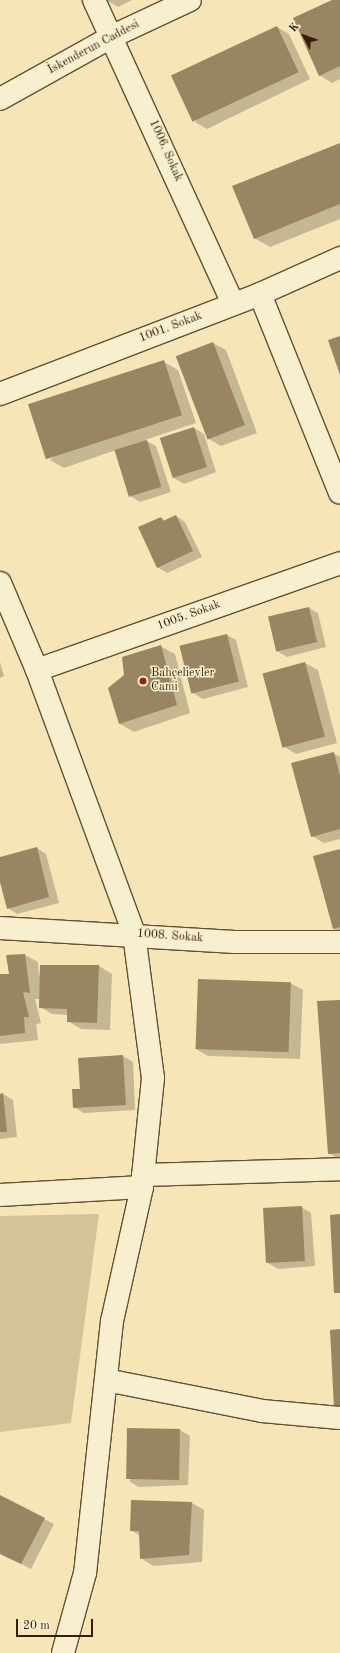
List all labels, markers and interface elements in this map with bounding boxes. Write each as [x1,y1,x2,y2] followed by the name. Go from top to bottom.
[284,16,324,56] north arrow
[46,18,142,78] street label: İskenderun Caddesi
[288,21,301,35] text: K
[145,118,185,184] street label: 1006. Sokak
[137,309,205,347] street label: 1001. Sokak
[155,598,223,634] street label: 1005. Sokak
[151,667,215,695] place label: Bahçelievler Cami
[138,676,148,686] marker: Bahçelievler Cami
[136,928,204,946] street label: 1008. Sokak
[18,1611,95,1637] scale bar
[23,1620,50,1632] text: 20 m

